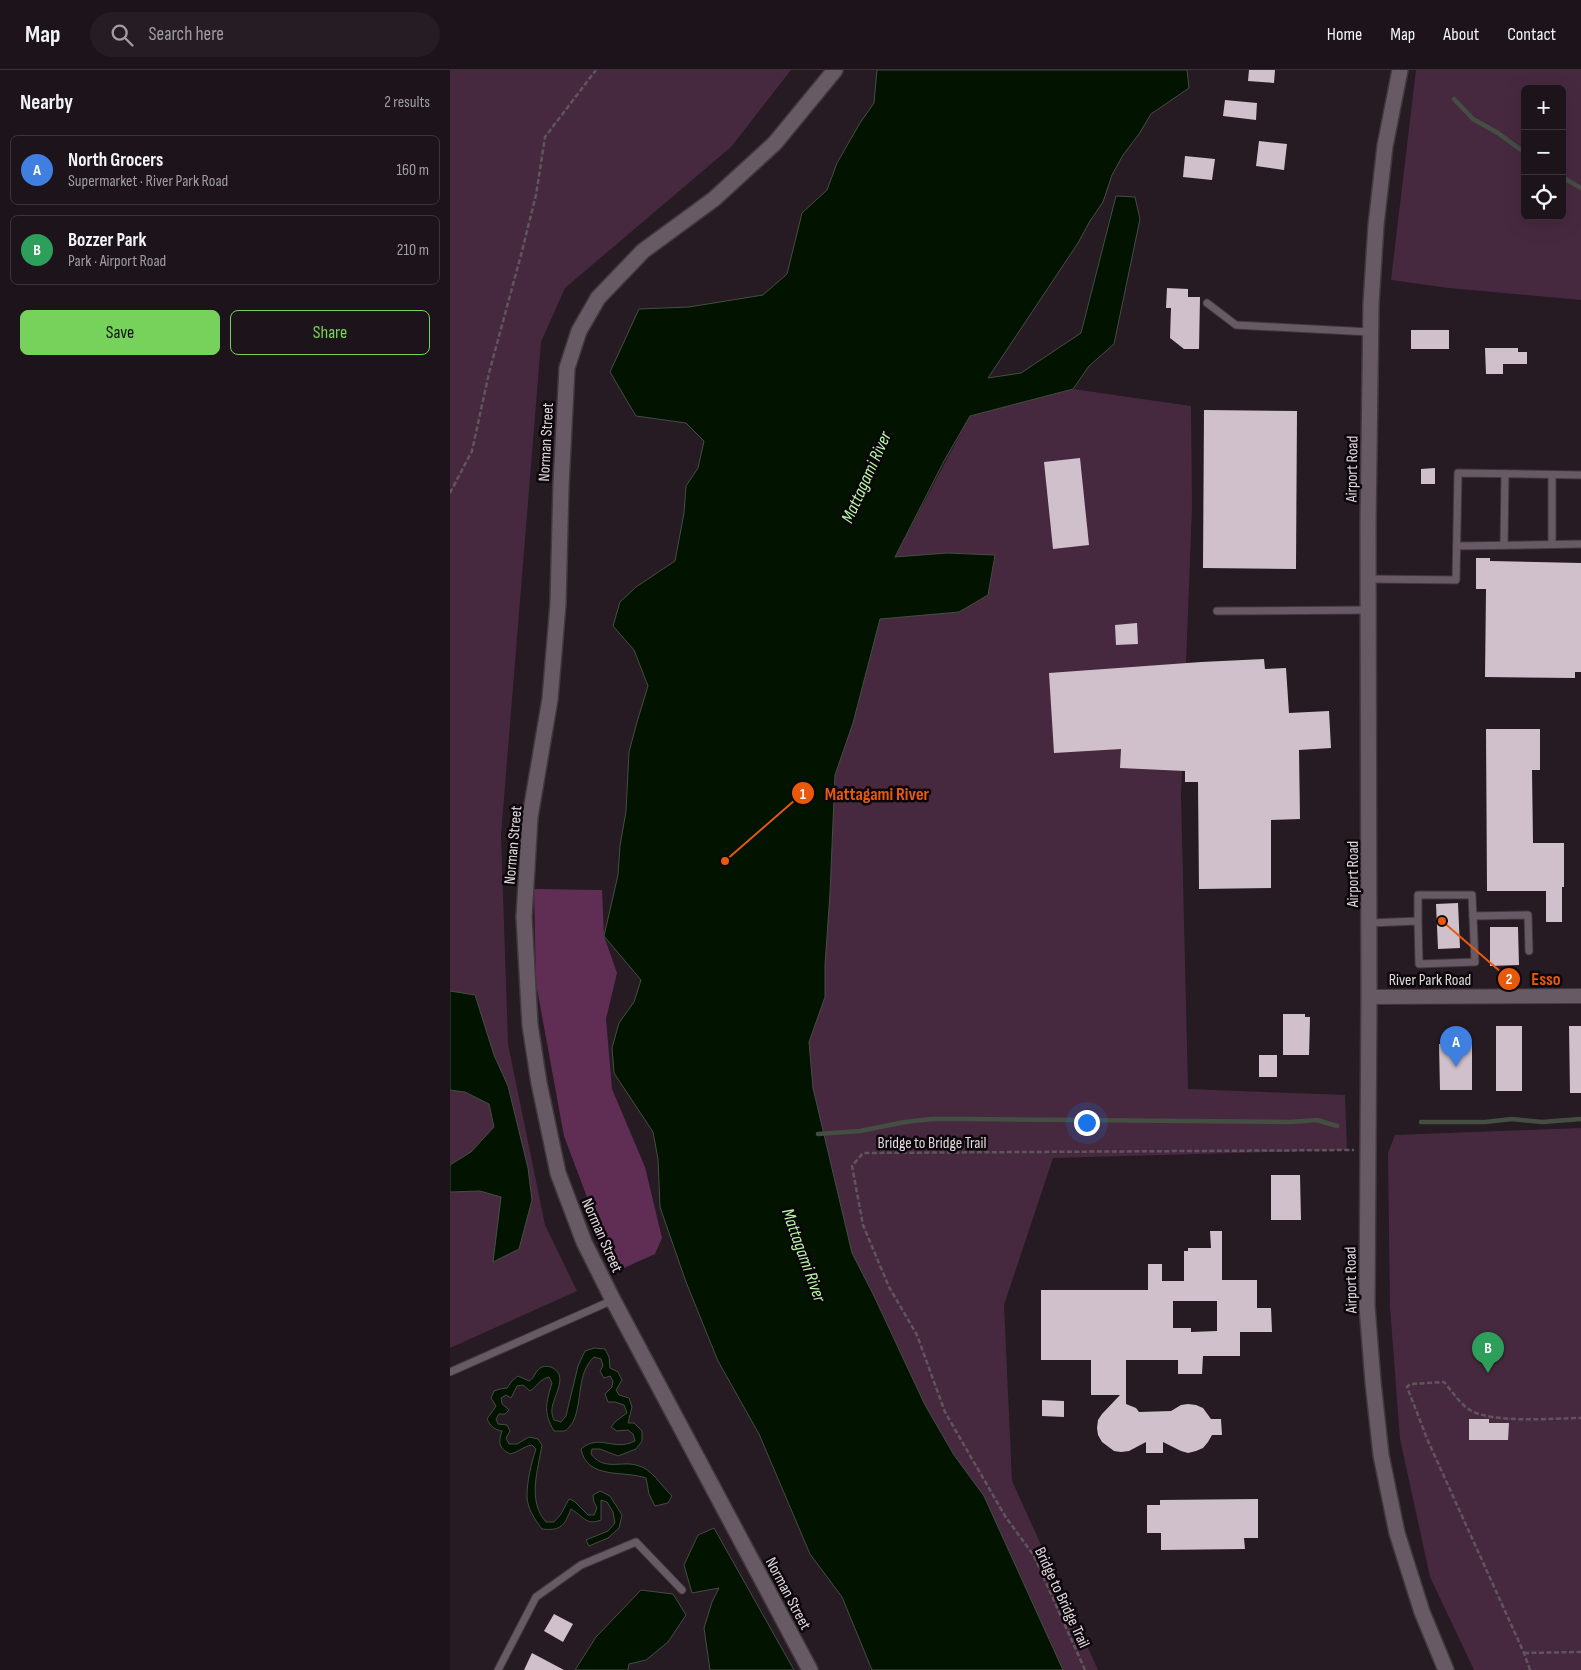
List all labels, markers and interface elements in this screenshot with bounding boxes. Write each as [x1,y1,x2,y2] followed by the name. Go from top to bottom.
[90,12,440,57] search box
[25,20,60,49] text: Map
[108,21,136,49] icon: search
[148,23,224,46] text: Search here
[1327,24,1362,45] text: Home
[1390,24,1415,45] text: Map
[1443,24,1479,45] text: About
[1507,24,1556,45] text: Contact
[1521,85,1566,220] map controls
[1521,85,1566,130] button: +
[20,90,73,115] text: Nearby
[384,93,430,112] text: 2 results
[1521,130,1566,175] button: −
[68,149,163,172] text: North Grocers
[33,161,41,180] text: A
[396,161,429,180] text: 160 m
[68,172,228,191] text: Supermarket · River Park Road
[1521,175,1566,220] button: locate
[68,229,146,252] text: Bozzer Park
[33,241,41,260] text: B
[397,241,429,260] text: 210 m
[68,252,166,271] text: Park · Airport Road
[20,310,220,355] button: Save
[230,310,430,355] button: Share
[535,402,558,482] street label: Norman Street
[837,427,896,526] water label: Mattagami River
[1342,436,1363,503] street label: Airport Road
[790,777,939,810] callout: Mattagami River
[825,784,930,805] text: Mattagami River
[800,785,806,804] text: 1
[501,805,526,885] street label: Norman Street
[1344,841,1363,908] street label: Airport Road
[1497,962,1571,995] callout: Esso
[1531,969,1561,990] text: Esso
[1506,970,1512,989] text: 2
[1389,971,1471,990] street label: River Park Road
[1440,1026,1472,1067] pin: A
[1074,1110,1100,1136] your location
[878,1134,986,1153] street label: Bridge to Bridge Trail
[577,1196,626,1276] street label: Norman Street
[777,1206,830,1306] water label: Mattagami River
[1341,1247,1362,1314] street label: Airport Road
[1472,1332,1504,1373] pin: B
[1030,1544,1093,1651] street label: Bridge to Bridge Trail
[761,1554,815,1633] street label: Norman Street

